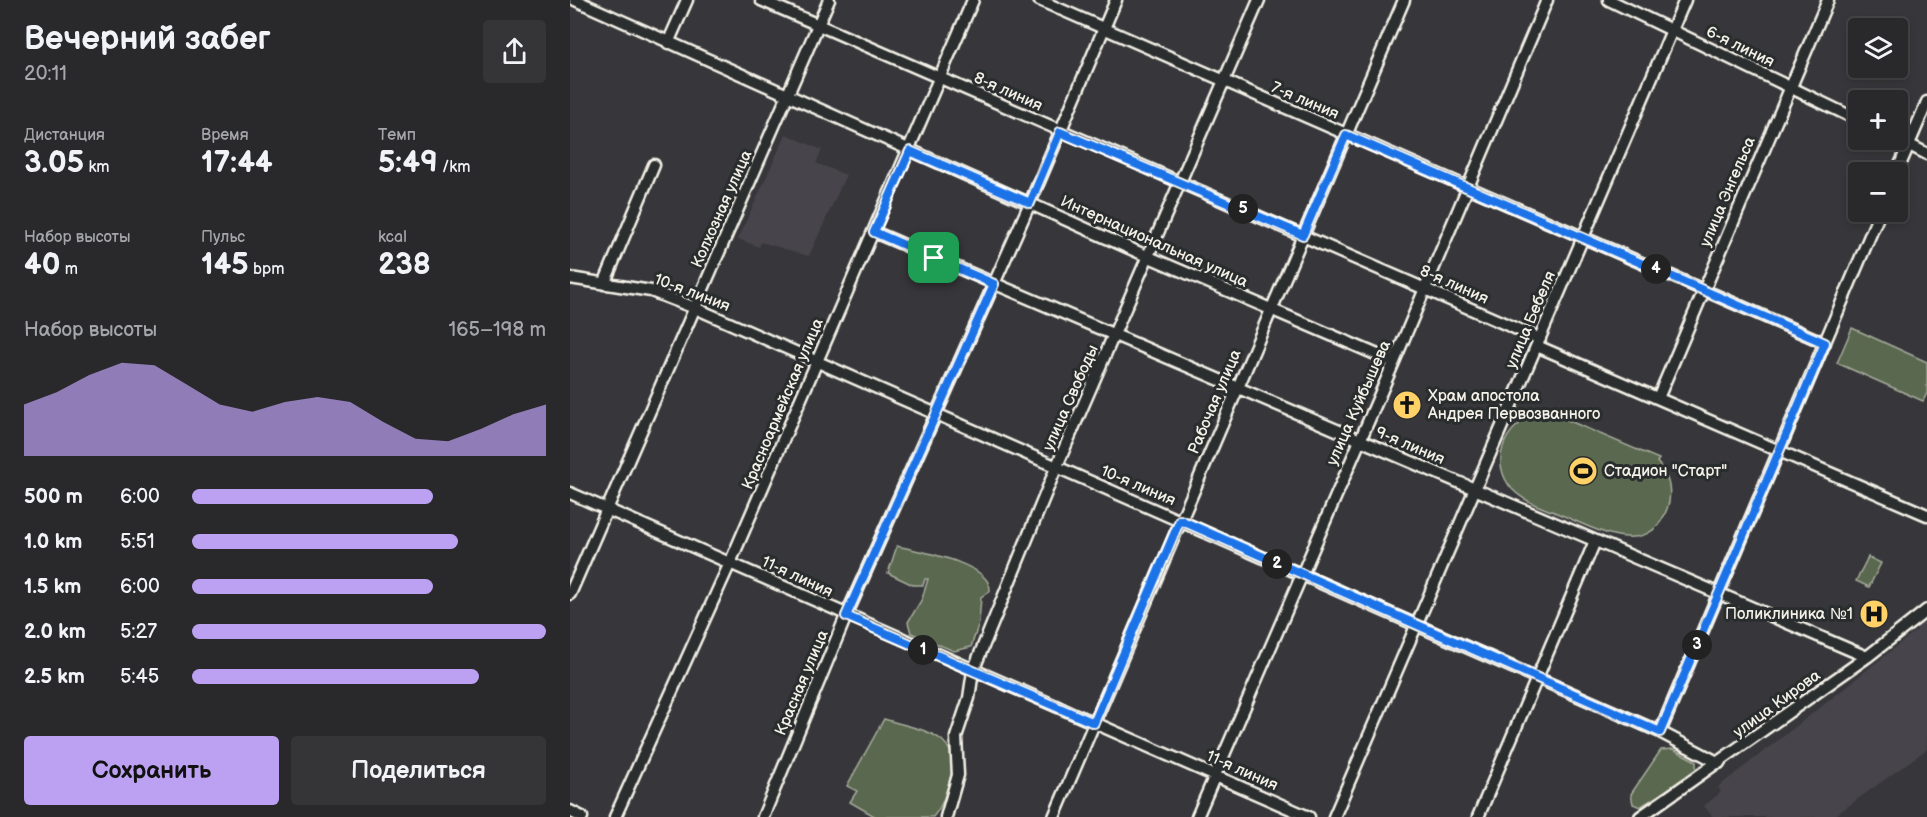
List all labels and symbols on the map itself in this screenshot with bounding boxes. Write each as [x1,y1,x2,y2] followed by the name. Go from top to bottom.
[1703,22,1777,72] street label: 6-я линия
[971,68,1045,116] street label: 8-я линия
[1268,78,1342,124] street label: 7-я линия
[1696,133,1760,250] street label: улица Энгельса
[688,147,757,271] street label: Колхозная улица
[1057,192,1251,292] street label: Интернациональная улица
[1228,194,1258,224] pin: 5
[908,232,959,283] pin
[1641,254,1671,284] pin: 4
[1417,261,1491,309] street label: 8-я линия
[1502,268,1560,372] street label: улица Бебеля
[651,270,733,316] street label: 10-я линия
[738,315,828,492] street label: Красноармейская улица
[1323,337,1395,468] street label: улица Куйбышева
[1039,342,1103,454] street label: улица Свободы
[1184,346,1246,457] street label: Рабочая улица
[1427,387,1600,424] place label: Храм апостола Андрея Первозванного
[1391,389,1423,421] church icon: Храм апостола Андрея Первозванного
[1373,423,1448,469] street label: 9-я линия
[1567,455,1599,487] sports icon: Стадион "Старт"
[1098,462,1178,510] street label: 10-я линия
[1604,462,1727,481] place label: Стадион "Старт"
[1262,549,1292,579] pin: 2
[758,552,836,602] street label: 11-я линия
[1858,598,1890,630] hospital icon: Поликлиника №1
[1725,605,1853,624] place label: Поликлиника №1
[771,627,833,739] street label: Красная улица
[1682,630,1712,660] pin: 3
[908,635,938,665] pin: 1
[1730,666,1825,742] street label: улица Кирова
[1203,747,1281,795] street label: 11-я линия

